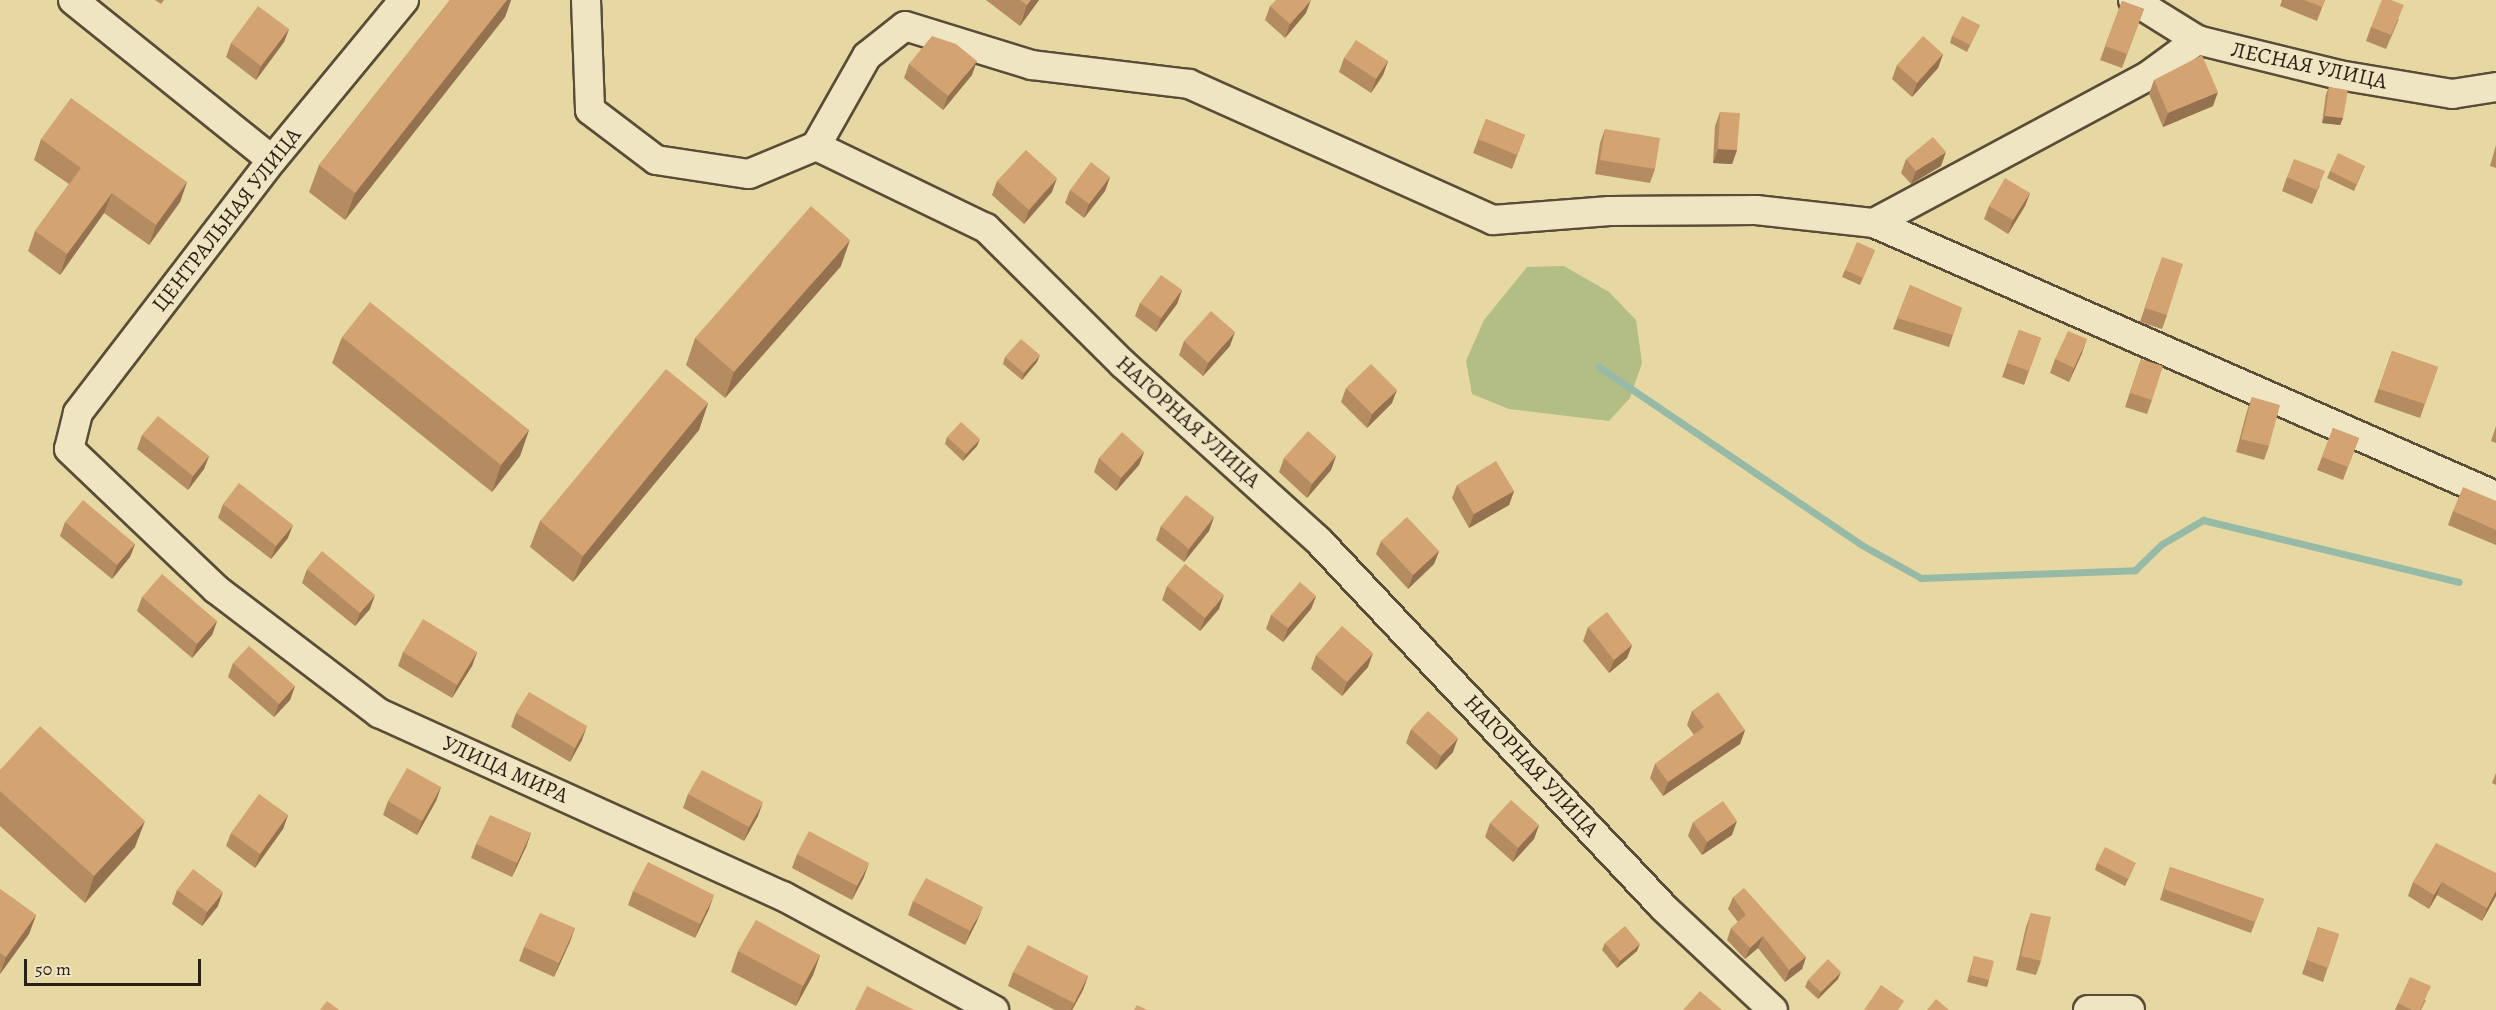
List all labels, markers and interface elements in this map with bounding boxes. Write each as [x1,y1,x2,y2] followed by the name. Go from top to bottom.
[2229,37,2389,95] street label: ЛЕСНАЯ УЛИЦА
[147,123,307,317] street label: ЦЕНТРАЛЬНАЯ УЛИЦА
[1110,350,1266,494] street label: НАГОРНАЯ УЛИЦА
[1458,689,1604,843] street label: НАГОРНАЯ УЛИЦА
[438,730,572,810] street label: УЛИЦА МИРА
[27,947,204,985] scale bar
[35,957,71,981] text: 50 m

